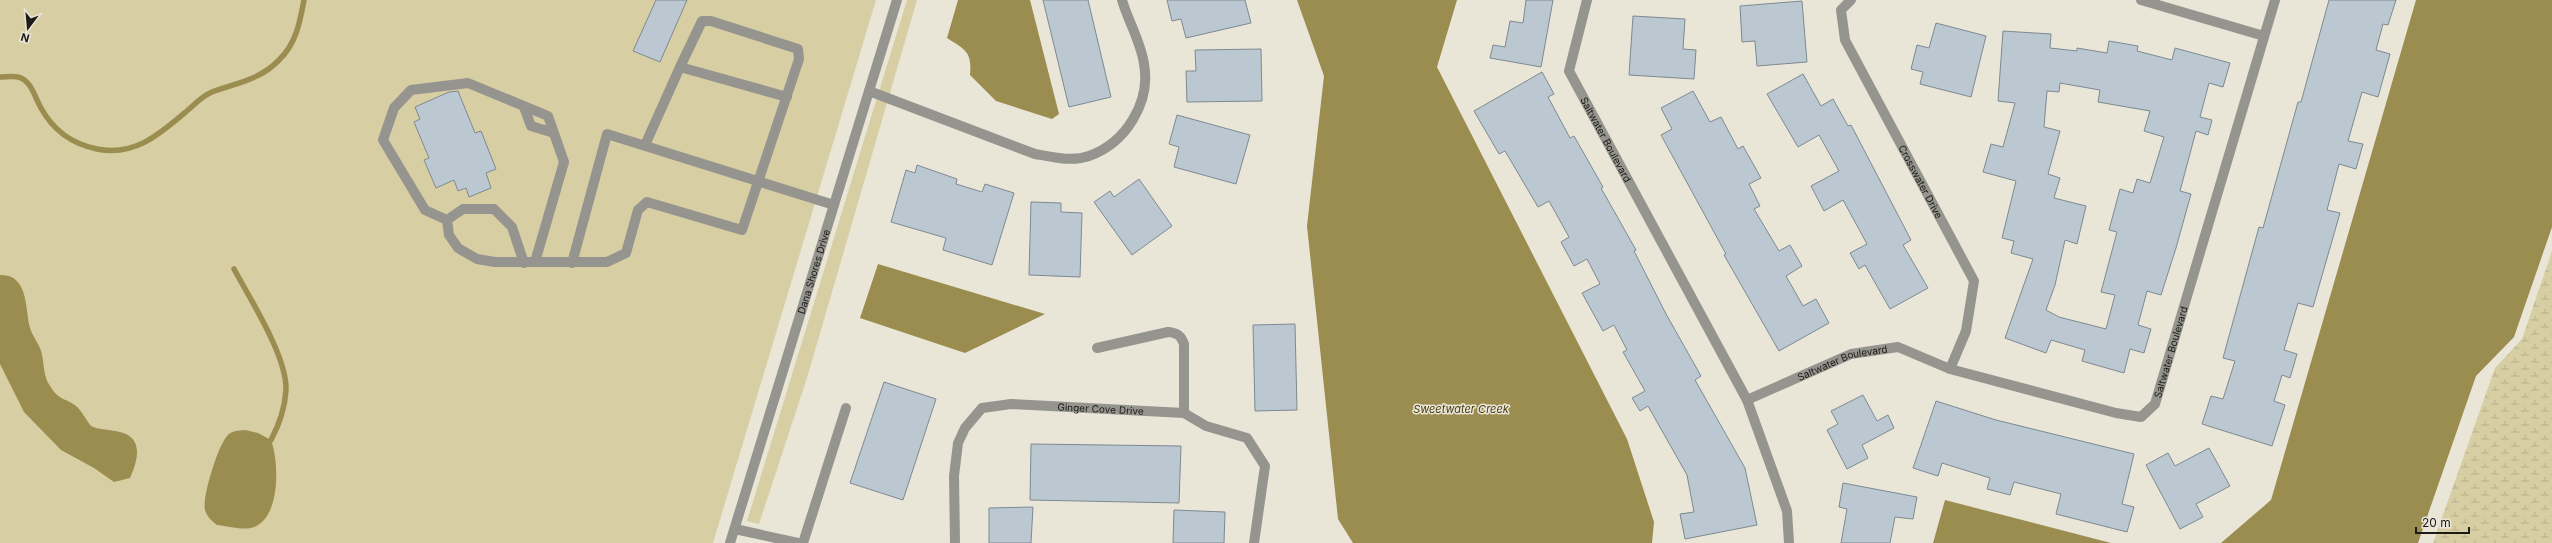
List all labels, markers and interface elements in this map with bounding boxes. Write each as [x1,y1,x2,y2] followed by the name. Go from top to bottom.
[8,8,48,48] north arrow
[19,30,31,45] text: N
[1578,95,1634,184] street label: Saltwater Boulevard
[1896,143,1945,221] street label: Crosswater Drive
[795,228,832,315] street label: Dana Shores Drive
[2151,305,2190,399] street label: Saltwater Boulevard
[1795,343,1888,383] street label: Saltwater Boulevard
[1057,400,1144,417] street label: Ginger Cove Drive
[1413,402,1510,416] water label: Sweetwater Creek
[2416,509,2469,535] scale bar
[2422,515,2451,530] text: 20 m

